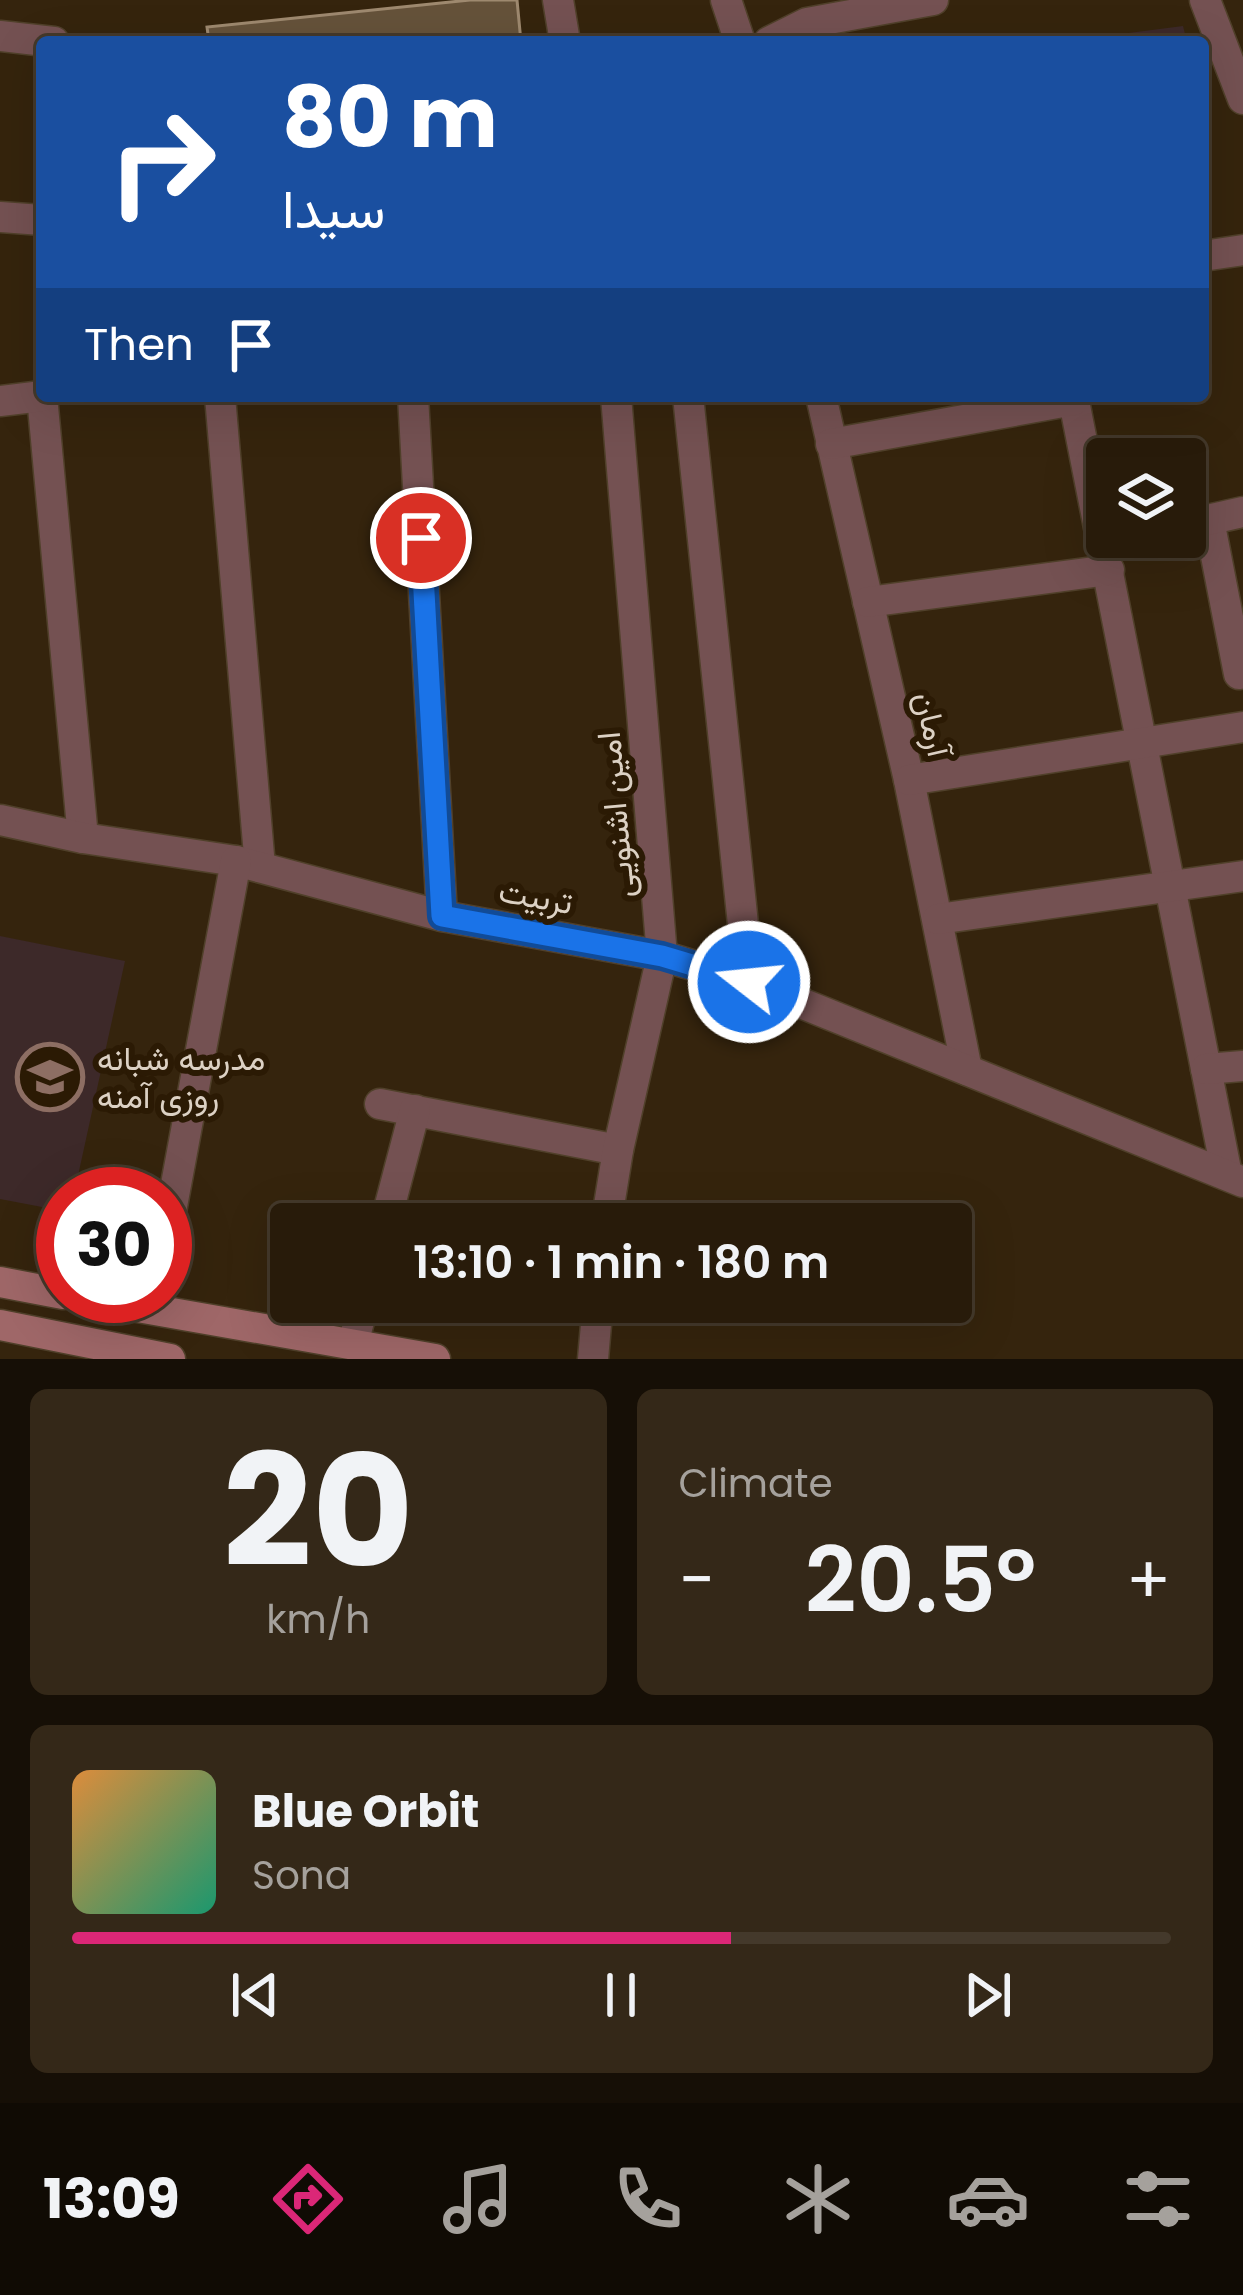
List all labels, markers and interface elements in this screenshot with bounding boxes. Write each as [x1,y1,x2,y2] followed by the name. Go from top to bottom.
[282,59,498,176] text: 80 m
[84,84,240,240] icon: right
[282,171,385,247] text: سیدا
[218,312,284,378] icon: arrive
[84,313,194,376] text: Then
[1086,438,1206,558] map controls
[1086,438,1206,558] button: layers
[370,487,472,589] pin
[388,505,454,571] icon: arrive
[902,687,963,763] street label: آرمان
[585,730,646,900] street label: امین اشنویی
[495,867,577,926] street label: تربیت
[686,919,812,1045] position arrow
[97,1035,265,1120] place label: مدرسه شبانه روزی آمنه
[15,1042,85,1112] school or university icon: مدرسه شبانه روزی آمنه
[36,1167,192,1323] speed limit sign: 30
[413,1231,829,1294] text: 13:10 · 1 min · 180 m
[223,1402,414,1621] text: 20
[679,1456,833,1511] text: Climate
[805,1517,1036,1644] text: 20.5°
[679,1534,715,1626] text: −
[1126,1534,1171,1626] text: +
[266,1592,370,1647] text: km/h
[252,1780,479,1843] text: Blue Orbit
[252,1848,351,1903] text: Sona
[222,1962,288,2028] icon: previous
[588,1962,654,2028] icon: pause
[955,1962,1021,2028] icon: next
[266,2157,350,2241] icon: directions
[436,2157,520,2241] icon: music
[606,2157,690,2241] icon: phone
[776,2157,860,2241] icon: climate
[946,2157,1030,2241] icon: car
[1116,2157,1200,2241] icon: filters
[43,2161,180,2237] text: 13:09

